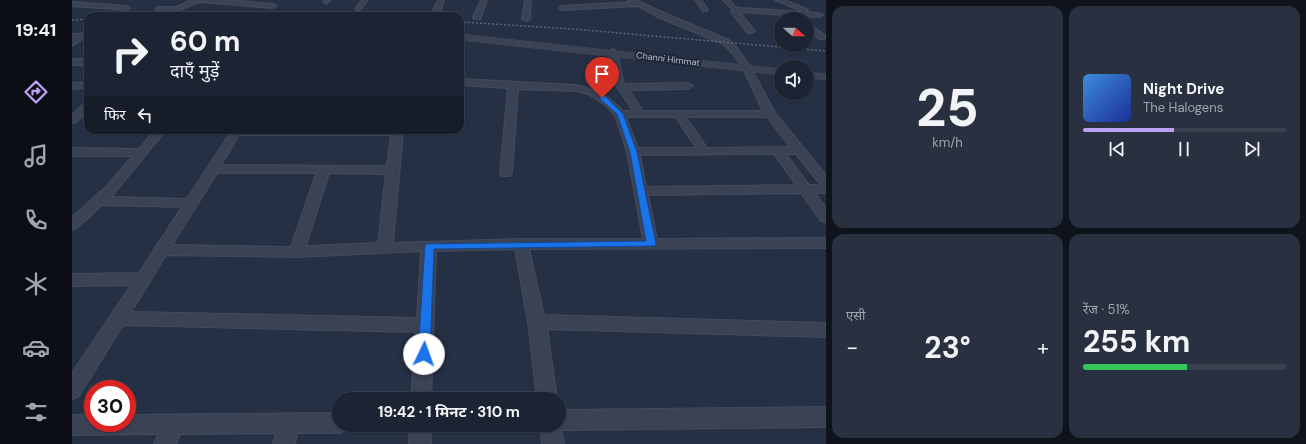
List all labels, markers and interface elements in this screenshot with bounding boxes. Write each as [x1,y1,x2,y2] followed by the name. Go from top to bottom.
[774,12,814,52] north arrow
[774,12,814,100] map controls
[16,18,56,42] text: 19:41
[170,23,240,60] text: 60 m
[104,28,156,80] icon: right
[635,49,701,69] street label: Channi Himmat
[585,57,619,98] pin
[170,59,219,83] text: दाएँ मुड़ें
[774,60,814,100] button: sound
[591,63,613,85] icon: arrive
[916,74,979,142] text: 25
[22,78,50,106] icon: directions
[1143,79,1224,99] text: Night Drive
[1143,99,1223,116] text: The Halogens
[134,104,156,126] icon: left
[104,105,126,125] text: फिर
[932,134,963,151] text: km/h
[1106,138,1128,160] icon: previous
[1173,138,1195,160] icon: pause
[1241,138,1263,160] icon: next
[22,142,50,170] icon: music
[22,206,50,234] icon: phone
[22,270,50,298] icon: climate
[1083,301,1130,318] text: रेंज · 51%
[846,307,865,324] text: एसी
[1083,322,1190,361] text: 255 km
[924,328,971,367] text: 23°
[403,333,445,375] position arrow
[846,333,858,362] text: −
[1037,333,1049,362] text: +
[22,334,50,362] icon: car
[84,380,136,432] speed limit sign: 30
[22,398,50,426] icon: filters
[378,402,520,422] text: 19:42 · 1 मिनट · 310 m

